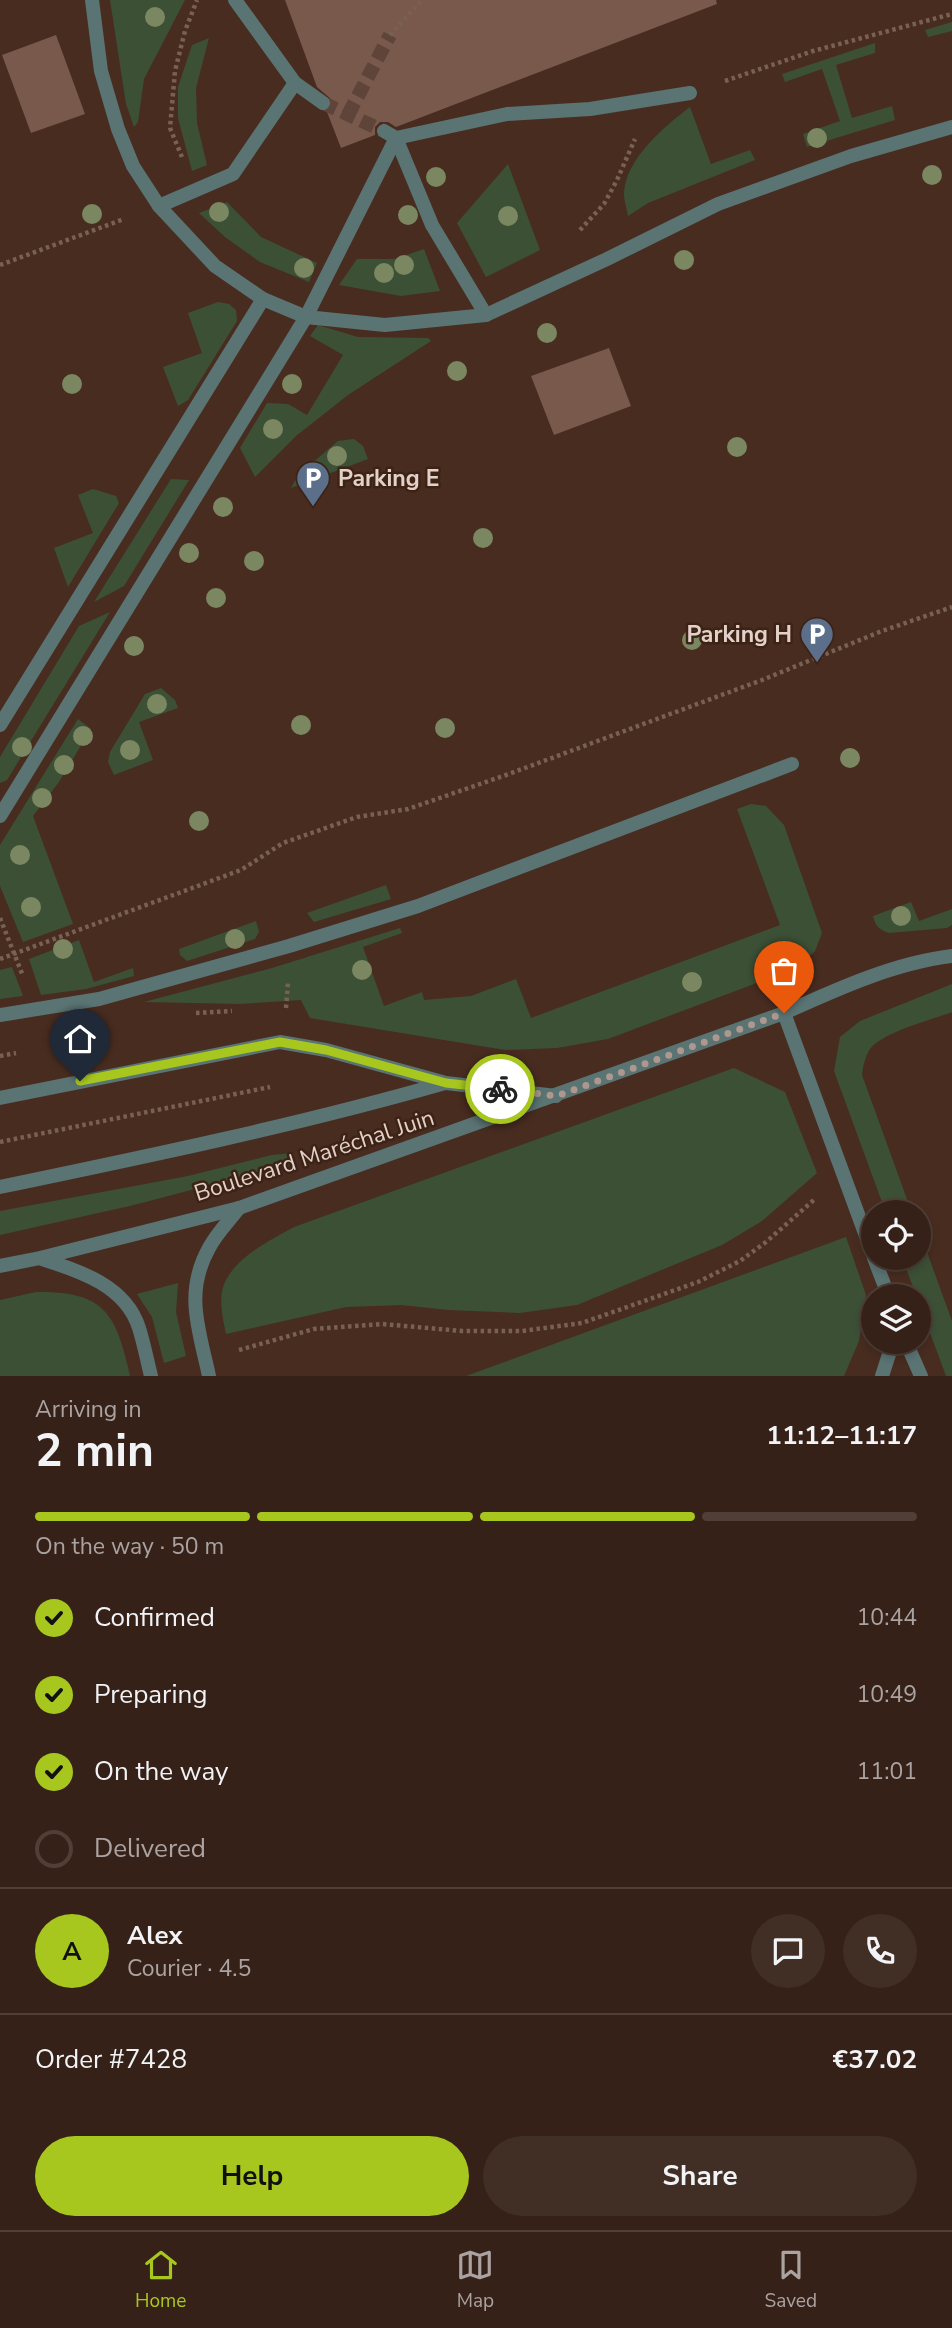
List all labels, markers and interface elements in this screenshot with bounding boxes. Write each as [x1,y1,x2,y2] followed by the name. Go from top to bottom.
[294,459,332,508] parking icon: Parking E
[338,463,440,494] place label: Parking E
[798,615,836,664] parking icon: Parking H
[686,619,792,650] place label: Parking H
[754,941,814,1013] pin
[765,952,803,990] icon: bag
[50,1009,110,1081] pin
[61,1020,99,1058] icon: home
[465,1054,535,1124] courier
[481,1070,519,1108] icon: bike
[190,1102,438,1209] street label: Boulevard Maréchal Juin
[861,1200,931,1354] map controls
[861,1200,931,1270] button: locate
[861,1284,931,1354] button: layers
[35,1394,142,1425] text: Arriving in
[766,1418,917,1453] text: 11:12–11:17
[35,1419,154,1482] text: 2 min
[35,1531,224,1562] text: On the way · 50 m
[35,1599,73,1637] icon: check
[94,1600,215,1635] text: Confirmed
[857,1602,917,1633] text: 10:44
[35,1676,73,1714] icon: check
[94,1677,207,1712] text: Preparing
[857,1679,917,1710] text: 10:49
[35,1753,73,1791] icon: check
[94,1754,228,1789] text: On the way
[857,1756,917,1787] text: 11:01
[94,1831,206,1866] text: Delivered
[751,1914,825,1988] button: chat
[843,1914,917,1988] button: phone
[127,1918,183,1953] text: Alex
[62,1934,82,1969] text: A
[127,1953,251,1984] text: Courier · 4.5
[35,2042,187,2077] text: Order #7428
[833,2042,917,2077] text: €37.02
[35,2136,469,2216] button: Help
[483,2136,917,2216] button: Share
[135,2246,186,2314] tab: Home
[456,2246,494,2314] tab: Map
[764,2246,817,2314] tab: Saved

